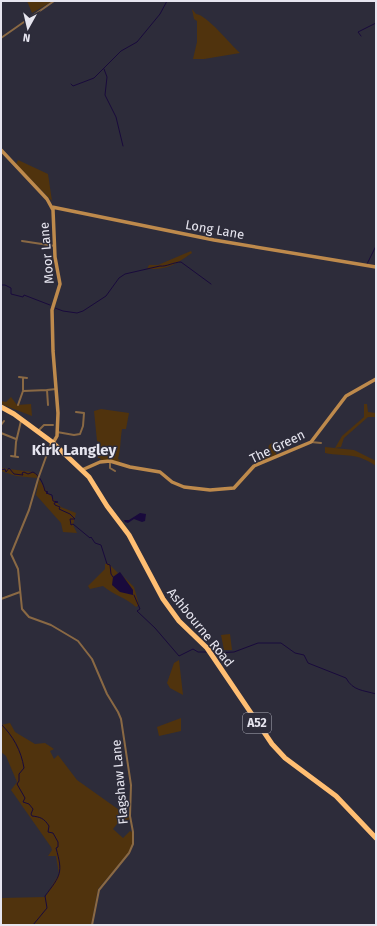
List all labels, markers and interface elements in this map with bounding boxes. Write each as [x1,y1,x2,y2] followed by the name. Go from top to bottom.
[8,8,48,48] north arrow
[22,30,31,44] text: N
[184,217,246,242] street label: Long Lane
[36,221,57,284] street label: Moor Lane
[247,427,307,466] street label: The Green
[32,441,117,459] district label: Kirk Langley
[164,585,237,670] street label: Ashbourne Road
[243,713,271,733] road number: A52
[108,739,131,825] street label: Flagshaw Lane

